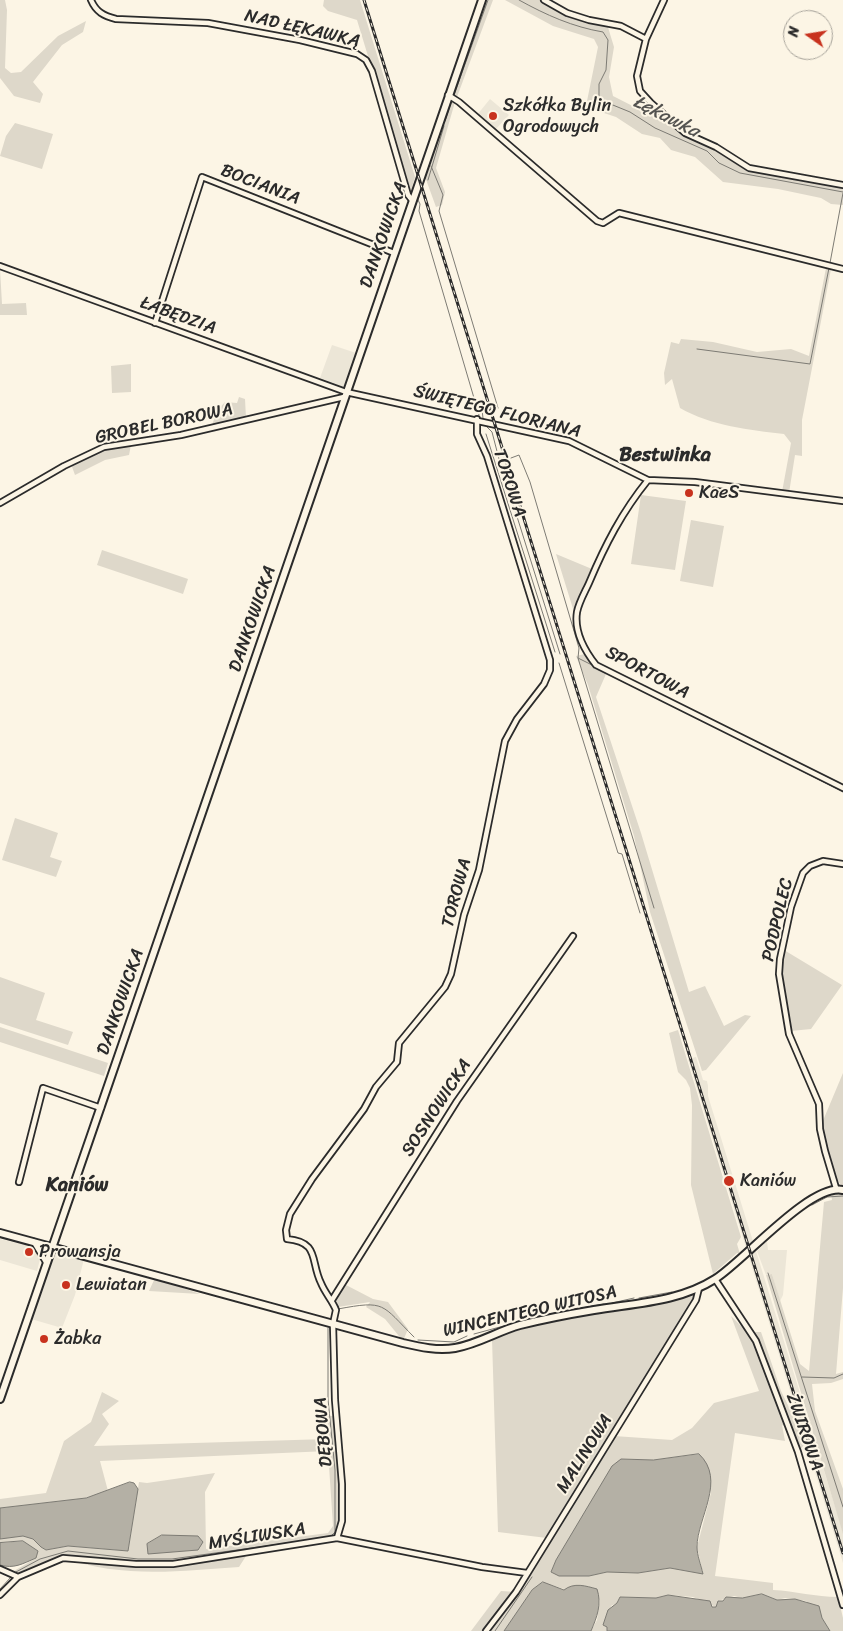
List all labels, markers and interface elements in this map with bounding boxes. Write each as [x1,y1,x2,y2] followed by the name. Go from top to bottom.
[242,5,362,53] street label: NAD ŁĘKAWKĄ
[783,10,833,60] north arrow
[781,24,807,39] text: N
[629,91,703,143] water label: Łękawka
[503,95,611,138] place label: Szkółka Bylin Ogrodowych
[487,110,499,122] marker: Szkółka Bylin Ogrodowych
[217,160,303,210] street label: BOCIANIA
[356,179,412,291] street label: DANKOWICKA
[137,292,219,340] street label: ŁABĘDZIA
[411,381,583,443] street label: ŚWIĘTEGO FLORIANA
[93,399,235,449] street label: GROBEL BOROWA
[619,444,711,468] district label: Bestwinka
[488,446,530,520] street label: TOROWA
[699,482,740,504] place label: KaeS
[683,487,695,499] marker: KaeS
[225,563,281,675] street label: DANKOWICKA
[601,642,693,704] street label: SPORTOWA
[437,856,477,930] street label: TOROWA
[758,876,798,964] street label: PODPOLEC
[93,946,149,1058] street label: DANKOWICKA
[397,1055,477,1161] street label: SOSNOWICKA
[740,1170,796,1192] place label: Kaniów
[46,1174,108,1198] district label: Kaniów
[722,1174,736,1188] marker: Kaniów
[39,1241,121,1263] place label: Prowansja
[23,1246,35,1258] marker: Prowansja
[76,1274,147,1296] place label: Lewiatan
[60,1279,72,1291] marker: Lewiatan
[441,1282,619,1342] street label: WINCENTEGO WITOSA
[54,1328,101,1350] place label: Żabka
[38,1333,50,1345] marker: Żabka
[781,1390,827,1474] street label: ŻWIROWA
[310,1396,338,1468] street label: DĘBOWA
[552,1411,618,1497] street label: MALINOWA
[207,1519,307,1555] street label: MYŚLIWSKA

